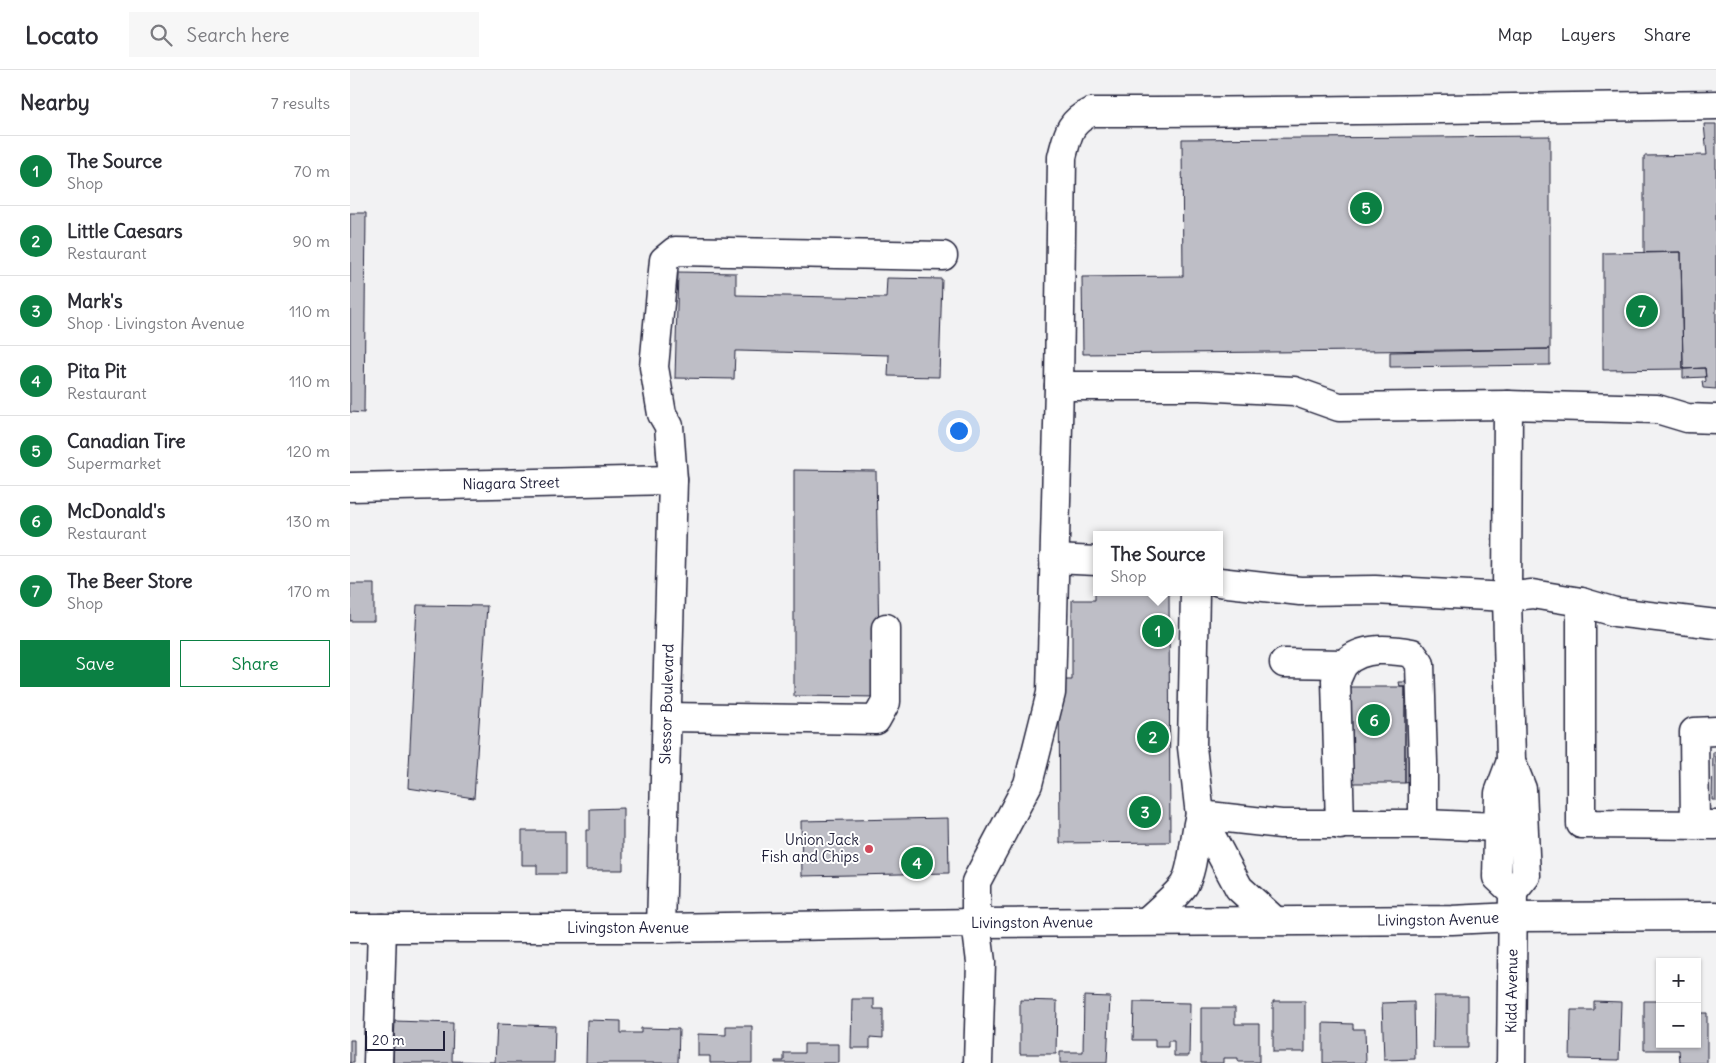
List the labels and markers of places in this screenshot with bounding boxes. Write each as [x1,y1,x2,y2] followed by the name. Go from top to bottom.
[1350,189,1382,227] pin: 5
[1626,292,1658,330] pin: 7
[1142,612,1174,650] pin: 1
[1358,701,1390,739] pin: 6
[1137,718,1169,756] pin: 2
[1129,793,1161,831] pin: 3
[761,830,859,866] place label: Union Jack Fish and Chips
[863,843,875,855] marker: Union Jack Fish and Chips
[901,844,933,882] pin: 4

